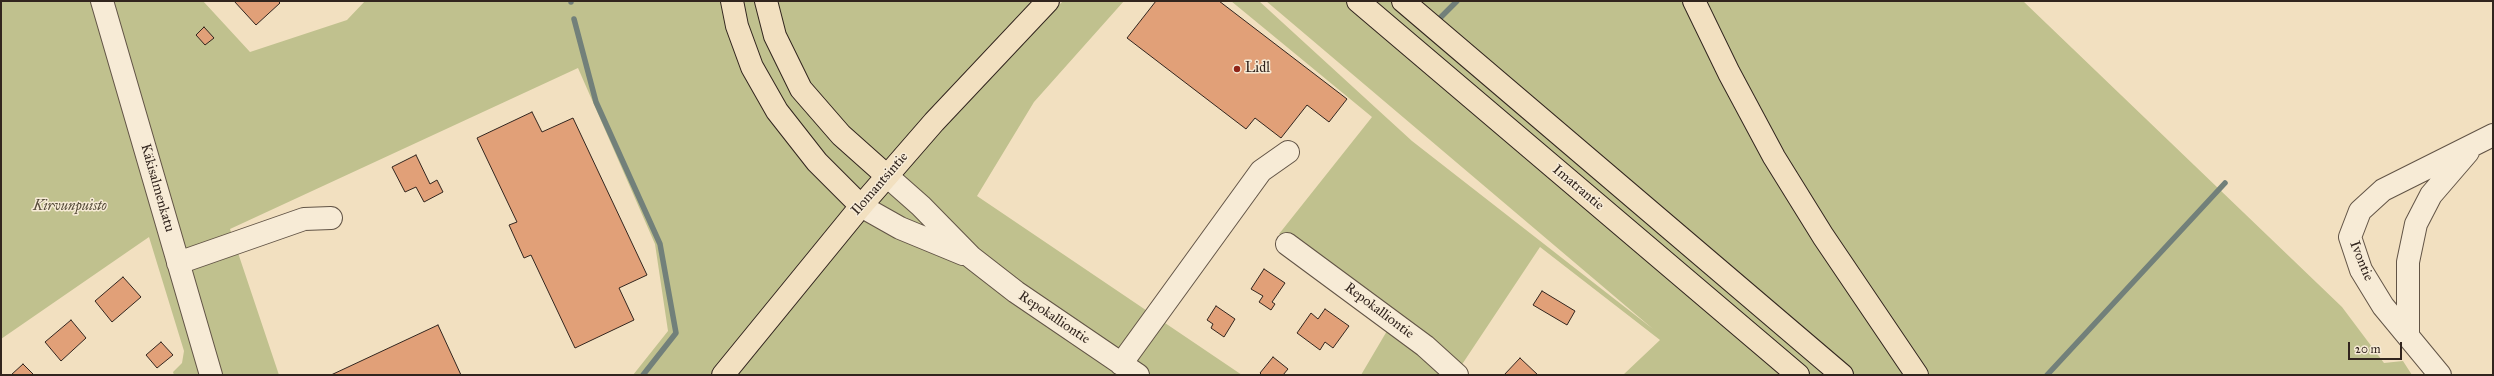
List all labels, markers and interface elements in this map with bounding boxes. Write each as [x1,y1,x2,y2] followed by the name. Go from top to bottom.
[1245,61,1270,77] place label: Lidl
[1232,64,1242,74] marker: Lidl
[136,142,178,234] street label: Käkisalmenkatu
[848,149,912,219] street label: Ilomantsintie
[1549,162,1607,214] street label: Imatrantie
[33,199,107,215] park label: Kirvunpuisto
[2345,239,2377,283] street label: Ivontie
[1341,279,1417,343] street label: Repokalliontie
[1015,288,1093,348] street label: Repokalliontie
[2350,334,2404,360] scale bar
[2355,342,2381,356] text: 20 m

